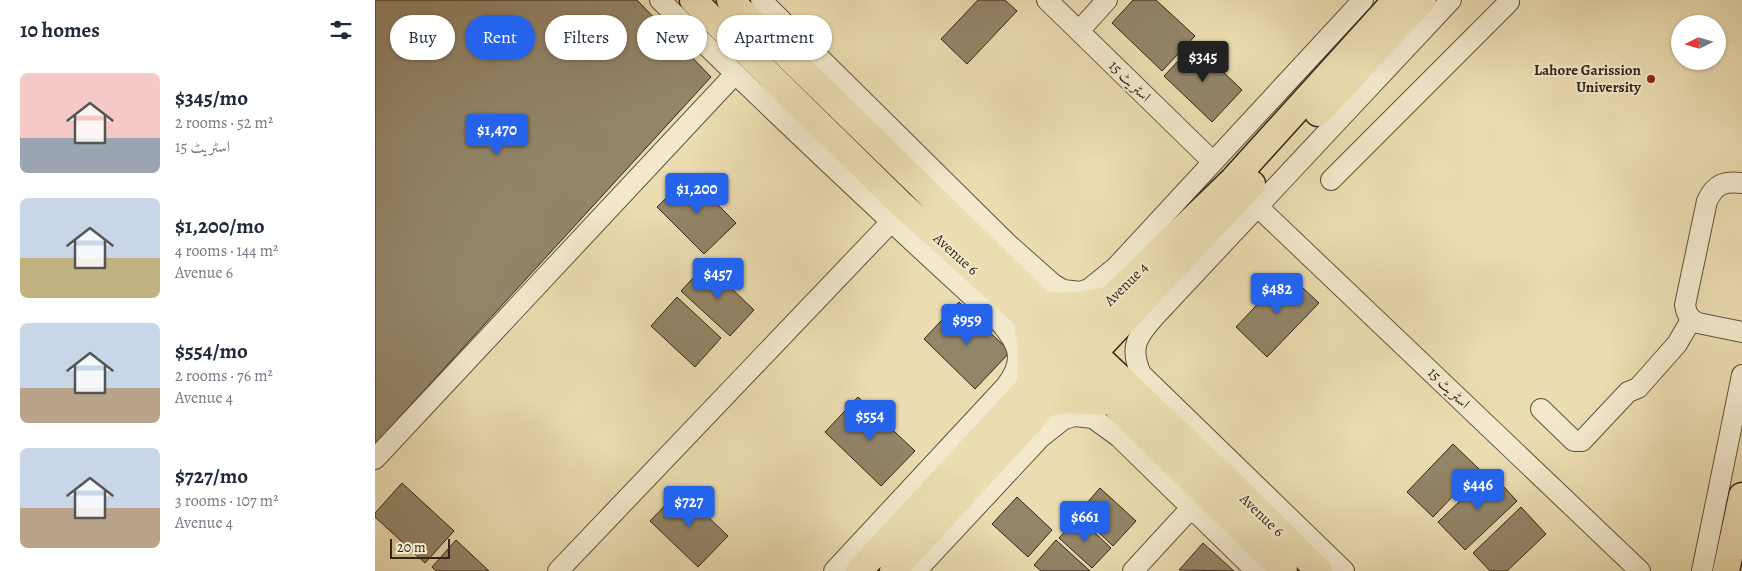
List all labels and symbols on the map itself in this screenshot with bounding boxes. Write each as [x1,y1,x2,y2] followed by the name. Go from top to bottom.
[1671,15,1726,70] north arrow
[1173,41,1233,83] pin: $345
[1104,56,1156,106] street label: اسٹریٹ 15
[1534,60,1642,97] place label: Lahore Garission University
[1645,73,1657,85] marker: Lahore Garission University
[456,114,538,156] pin: $1,470
[656,172,738,215] pin: $1,200
[928,228,983,280] street label: Avenue 6
[688,258,748,300] pin: $457
[1099,258,1152,311] street label: Avenue 4
[1247,272,1307,315] pin: $482
[937,304,997,346] pin: $959
[1423,363,1475,413] street label: اسٹریٹ 15
[840,400,900,442] pin: $554
[1448,468,1508,511] pin: $446
[659,486,719,528] pin: $727
[1235,488,1289,541] street label: Avenue 6
[1055,500,1115,543] pin: $661
[390,536,450,559] scale bar

